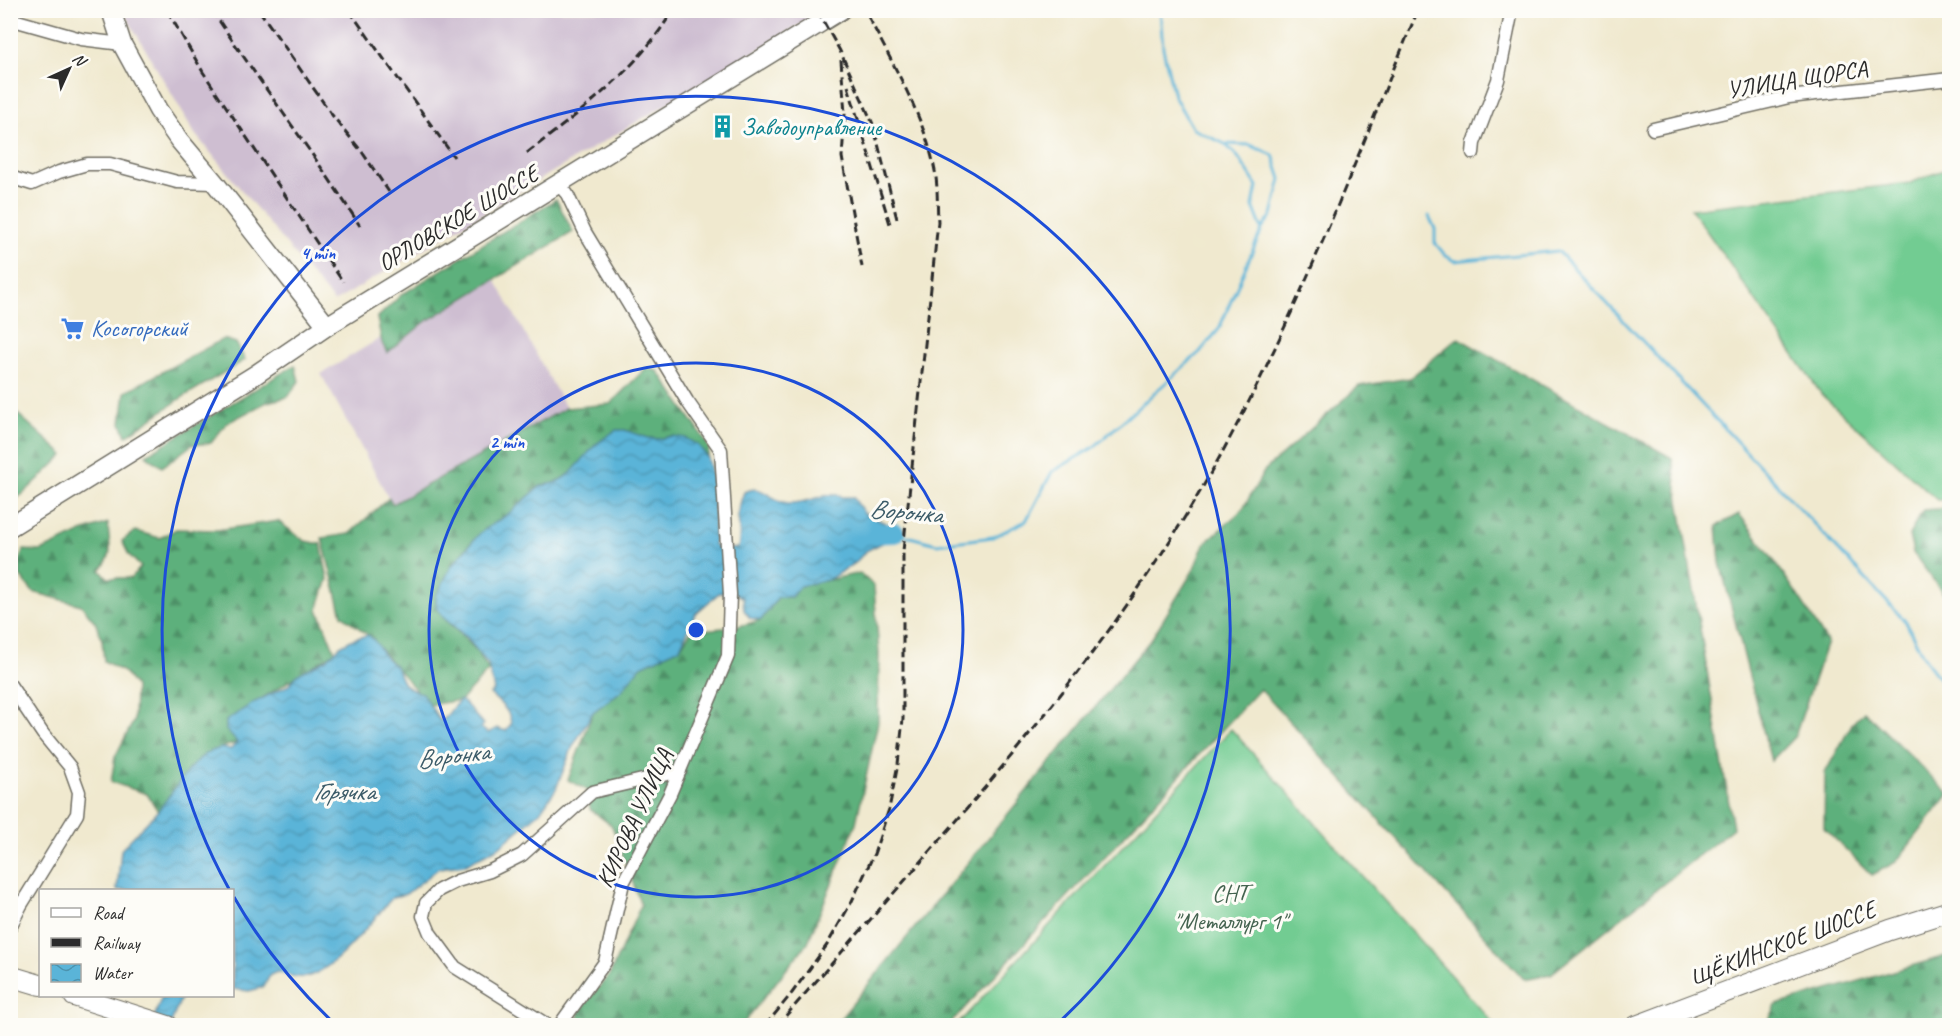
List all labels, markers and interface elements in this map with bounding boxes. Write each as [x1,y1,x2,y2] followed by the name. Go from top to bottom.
[39,39,99,99] north arrow
[68,49,92,72] text: N
[1725,53,1870,105] street label: УЛИЦА ЩОРСА
[741,112,883,142] place label: Заводоуправление
[710,114,736,140] building icon: Заводоуправление
[372,157,546,278] street label: ОРЛОВСКОЕ ШОССЕ
[301,242,336,264] text: 4 min
[91,313,190,343] place label: Косогорский
[60,315,86,341] supermarket icon: Косогорский
[490,431,525,453] text: 2 min
[868,492,947,531] water label: Воронка
[686,620,706,640] centre of rings
[415,734,494,776] water label: Воронка
[589,743,680,892] street label: КИРОВА УЛИЦА
[313,775,378,808] water label: Горячка
[1173,878,1292,936] park label: СНТ "Металлург 1"
[39,889,234,997] legend
[1686,893,1883,992] street label: ЩЁКИНСКОЕ ШОССЕ
[93,902,126,924] text: Road
[93,932,141,954] text: Railway
[93,962,134,984] text: Water

